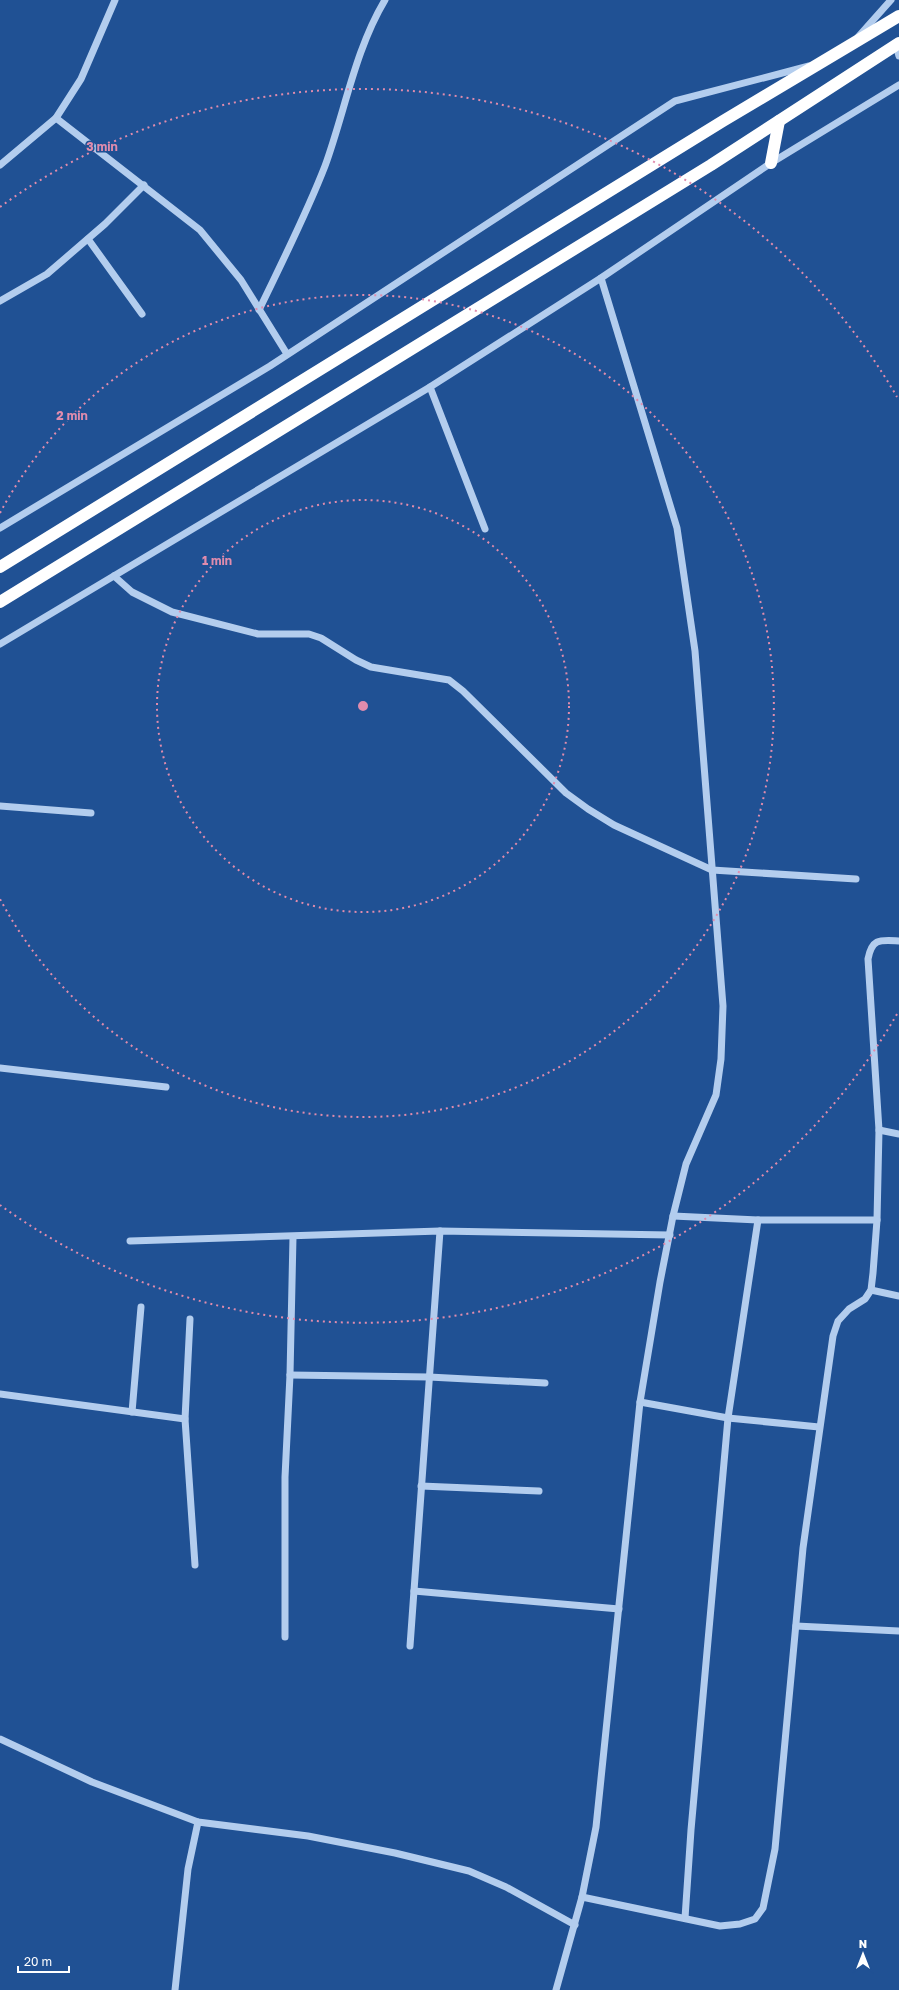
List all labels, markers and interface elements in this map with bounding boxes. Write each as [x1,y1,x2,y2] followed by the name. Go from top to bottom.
[86,139,118,154] text: 3 min
[56,408,88,423] text: 2 min
[202,553,232,568] text: 1 min
[356,699,370,713] centre of rings
[843,1934,883,1974] north arrow
[859,1937,867,1950] text: N
[18,1948,69,1974] scale bar
[24,1954,52,1969] text: 20 m

